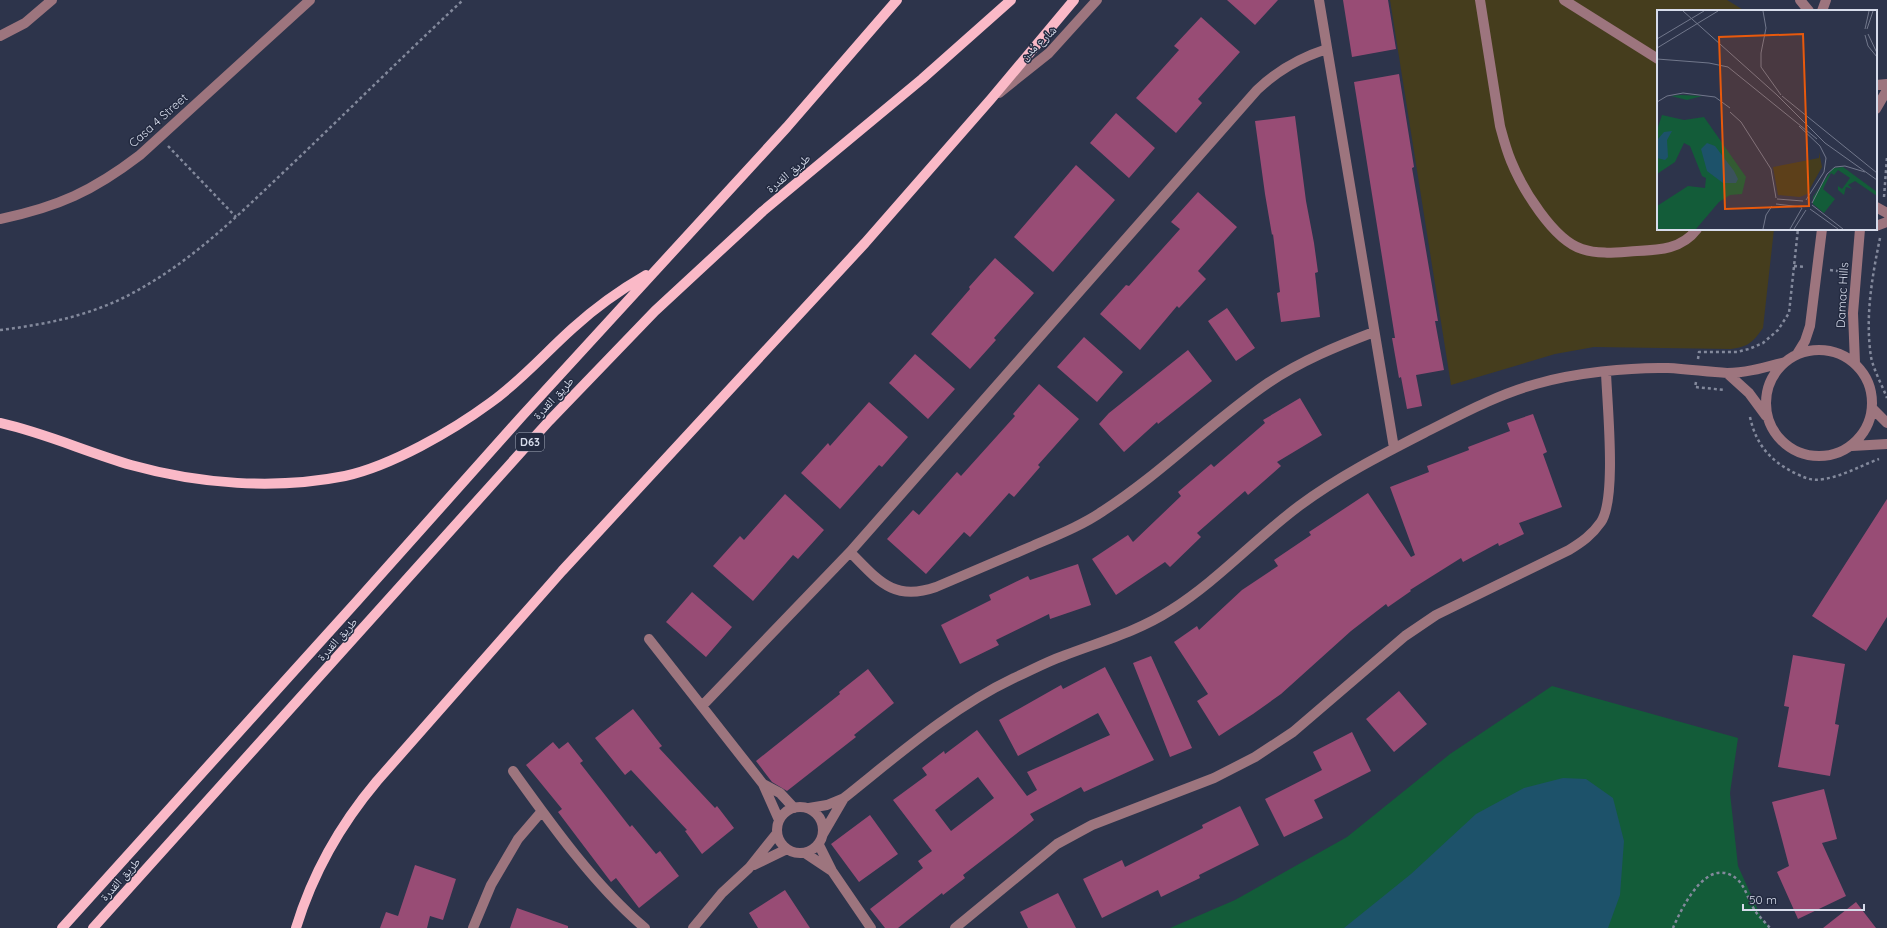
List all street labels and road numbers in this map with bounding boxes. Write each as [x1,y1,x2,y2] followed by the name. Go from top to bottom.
[1017,22,1060,64] street label: شارع مُدن
[126,90,190,150] street label: Casa 4 Street
[763,150,813,196] street label: طريق القدرة
[1833,261,1851,328] street label: Damac Hills
[529,373,577,423] street label: طريق القدرة
[516,433,544,451] road number: D63
[314,614,361,664] street label: طريق القدرة
[97,854,144,904] street label: طريق القدرة

